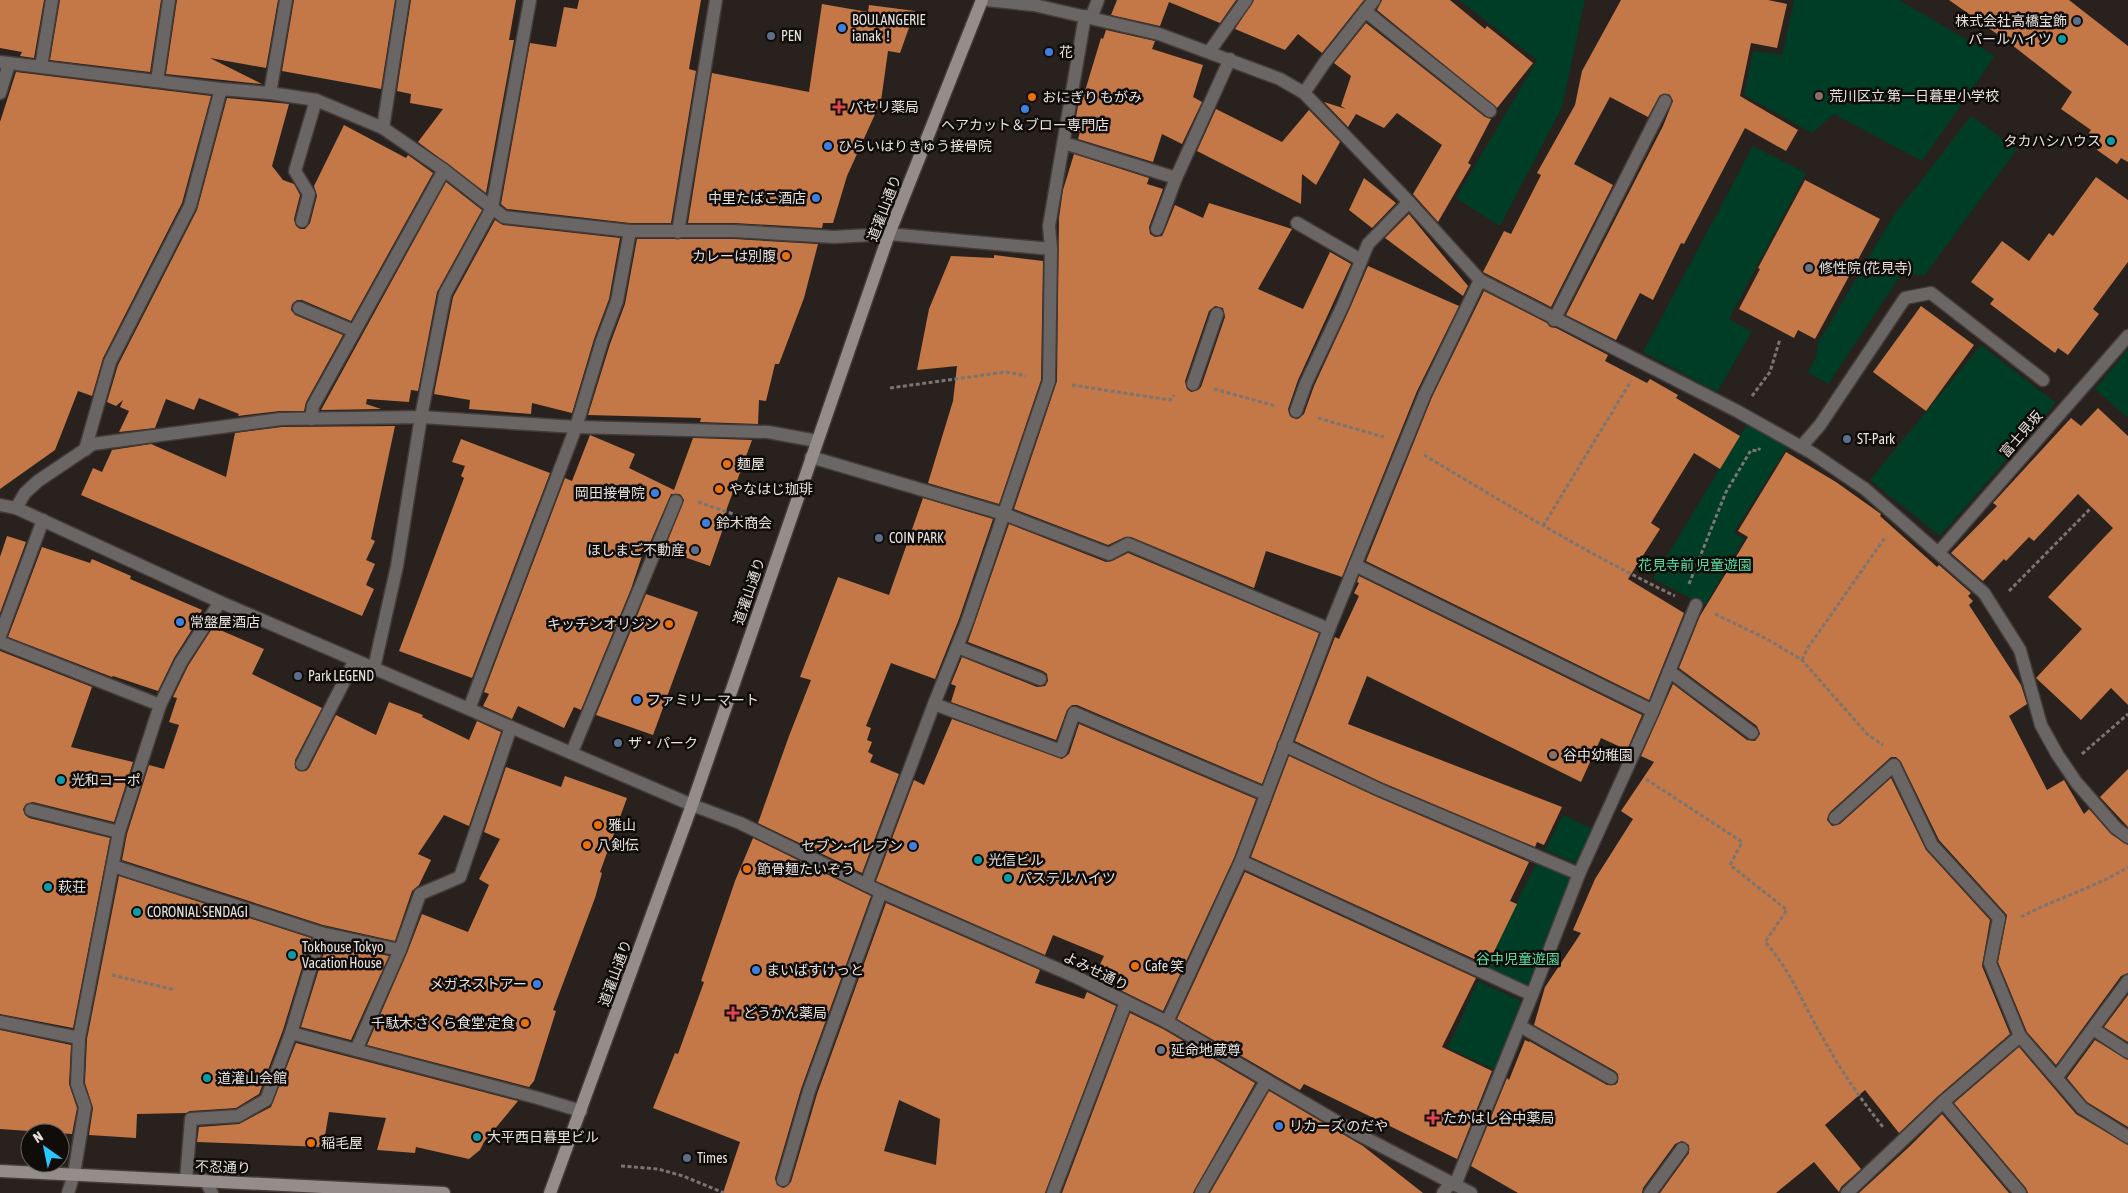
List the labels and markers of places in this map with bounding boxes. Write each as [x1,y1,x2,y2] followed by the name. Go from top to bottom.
[852,12,926,44] place label: BOULANGERIE ianak！
[1955,13,2067,29] place label: 株式会社高橋宝飾
[2071,15,2083,27] marker: 株式会社高橋宝飾
[836,22,848,34] marker: BOULANGERIE ianak！
[781,28,802,44] place label: PEN
[765,30,777,42] marker: PEN
[1968,31,2052,47] place label: パールハイツ
[2056,33,2068,45] marker: パールハイツ
[1059,44,1073,60] place label: 花
[1043,46,1055,58] marker: 花
[1829,88,1999,104] place label: 荒川区立 第一日暮里小学校
[1042,89,1142,105] place label: おにぎり もがみ
[1813,90,1825,102] marker: 荒川区立 第一日暮里小学校
[1026,91,1038,103] marker: おにぎり もがみ
[849,99,919,115] place label: パセリ薬局
[833,101,845,113] marker: パセリ薬局
[1019,103,1031,115] marker: ヘアカット＆ブロー専門店
[941,117,1109,133] place label: ヘアカット＆ブロー専門店
[2003,133,2101,149] place label: タカハシハウス
[2105,135,2117,147] marker: タカハシハウス
[838,138,992,154] place label: ひらいはりきゅう接骨院
[822,140,834,152] marker: ひらいはりきゅう接骨院
[708,190,806,206] place label: 中里たばこ酒店
[810,192,822,204] marker: 中里たばこ酒店
[692,248,776,264] place label: カレーは別腹
[780,250,792,262] marker: カレーは別腹
[1819,260,1912,276] place label: 修性院 (花見寺)
[1803,262,1815,274] marker: 修性院 (花見寺)
[1857,431,1895,447] place label: ST-Park
[1841,433,1853,445] marker: ST-Park
[737,456,765,472] place label: 麺屋
[721,458,733,470] marker: 麺屋
[729,481,813,497] place label: やなはじ珈琲
[713,483,725,495] marker: やなはじ珈琲
[575,485,645,501] place label: 岡田接骨院
[649,487,661,499] marker: 岡田接骨院
[716,515,772,531] place label: 鈴木商会
[700,517,712,529] marker: 鈴木商会
[889,530,944,546] place label: COIN PARK
[873,532,885,544] marker: COIN PARK
[587,542,685,558] place label: ほしまご不動産
[689,544,701,556] marker: ほしまご不動産
[190,614,260,630] place label: 常盤屋酒店
[174,616,186,628] marker: 常盤屋酒店
[547,616,659,632] place label: キッチンオリジン
[663,618,675,630] marker: キッチンオリジン
[308,668,374,684] place label: Park LEGEND
[292,670,304,682] marker: Park LEGEND
[647,692,759,708] place label: ファミリーマート
[631,694,643,706] marker: ファミリーマート
[628,735,698,751] place label: ザ・パーク
[612,737,624,749] marker: ザ・パーク
[1563,747,1633,763] place label: 谷中幼稚園
[1547,749,1559,761] marker: 谷中幼稚園
[71,772,141,788] place label: 光和コーポ
[55,774,67,786] marker: 光和コーポ
[608,817,636,833] place label: 雅山
[592,819,604,831] marker: 雅山
[597,837,639,853] place label: 八剣伝
[802,838,903,854] place label: セブン-イレブン
[581,839,593,851] marker: 八剣伝
[907,840,919,852] marker: セブン-イレブン
[988,852,1044,868] place label: 光信ビル
[972,854,984,866] marker: 光信ビル
[757,861,855,877] place label: 節骨麺たいぞう
[741,863,753,875] marker: 節骨麺たいぞう
[1018,870,1116,886] place label: パステルハイツ
[1002,872,1014,884] marker: パステルハイツ
[58,879,86,895] place label: 萩荘
[42,881,54,893] marker: 萩荘
[147,904,248,920] place label: CORONIAL SENDAGI
[131,906,143,918] marker: CORONIAL SENDAGI
[302,939,384,971] place label: Tokhouse Tokyo Vacation House
[286,949,298,961] marker: Tokhouse Tokyo Vacation House
[1145,958,1184,974] place label: Cafe 笑
[1129,960,1141,972] marker: Cafe 笑
[766,962,864,978] place label: まいばすけっと
[750,964,762,976] marker: まいばすけっと
[430,976,527,992] place label: メガネストアー
[531,978,543,990] marker: メガネストアー
[743,1005,827,1021] place label: どうかん薬局
[727,1007,739,1019] marker: どうかん薬局
[371,1015,515,1031] place label: 千駄木 さくら食堂 定食
[519,1017,531,1029] marker: 千駄木 さくら食堂 定食
[1171,1042,1241,1058] place label: 延命地蔵尊
[1155,1044,1167,1056] marker: 延命地蔵尊
[217,1070,287,1086] place label: 道灌山会館
[201,1072,213,1084] marker: 道灌山会館
[1443,1110,1554,1126] place label: たかはし谷中薬局
[1427,1112,1439,1124] marker: たかはし谷中薬局
[1289,1118,1388,1134] place label: リカーズ のだや
[1273,1120,1285,1132] marker: リカーズ のだや
[487,1129,599,1145] place label: 大平西日暮里ビル
[471,1131,483,1143] marker: 大平西日暮里ビル
[321,1135,363,1151] place label: 稲毛屋
[305,1137,317,1149] marker: 稲毛屋
[697,1150,728,1166] place label: Times
[681,1152,693,1164] marker: Times

